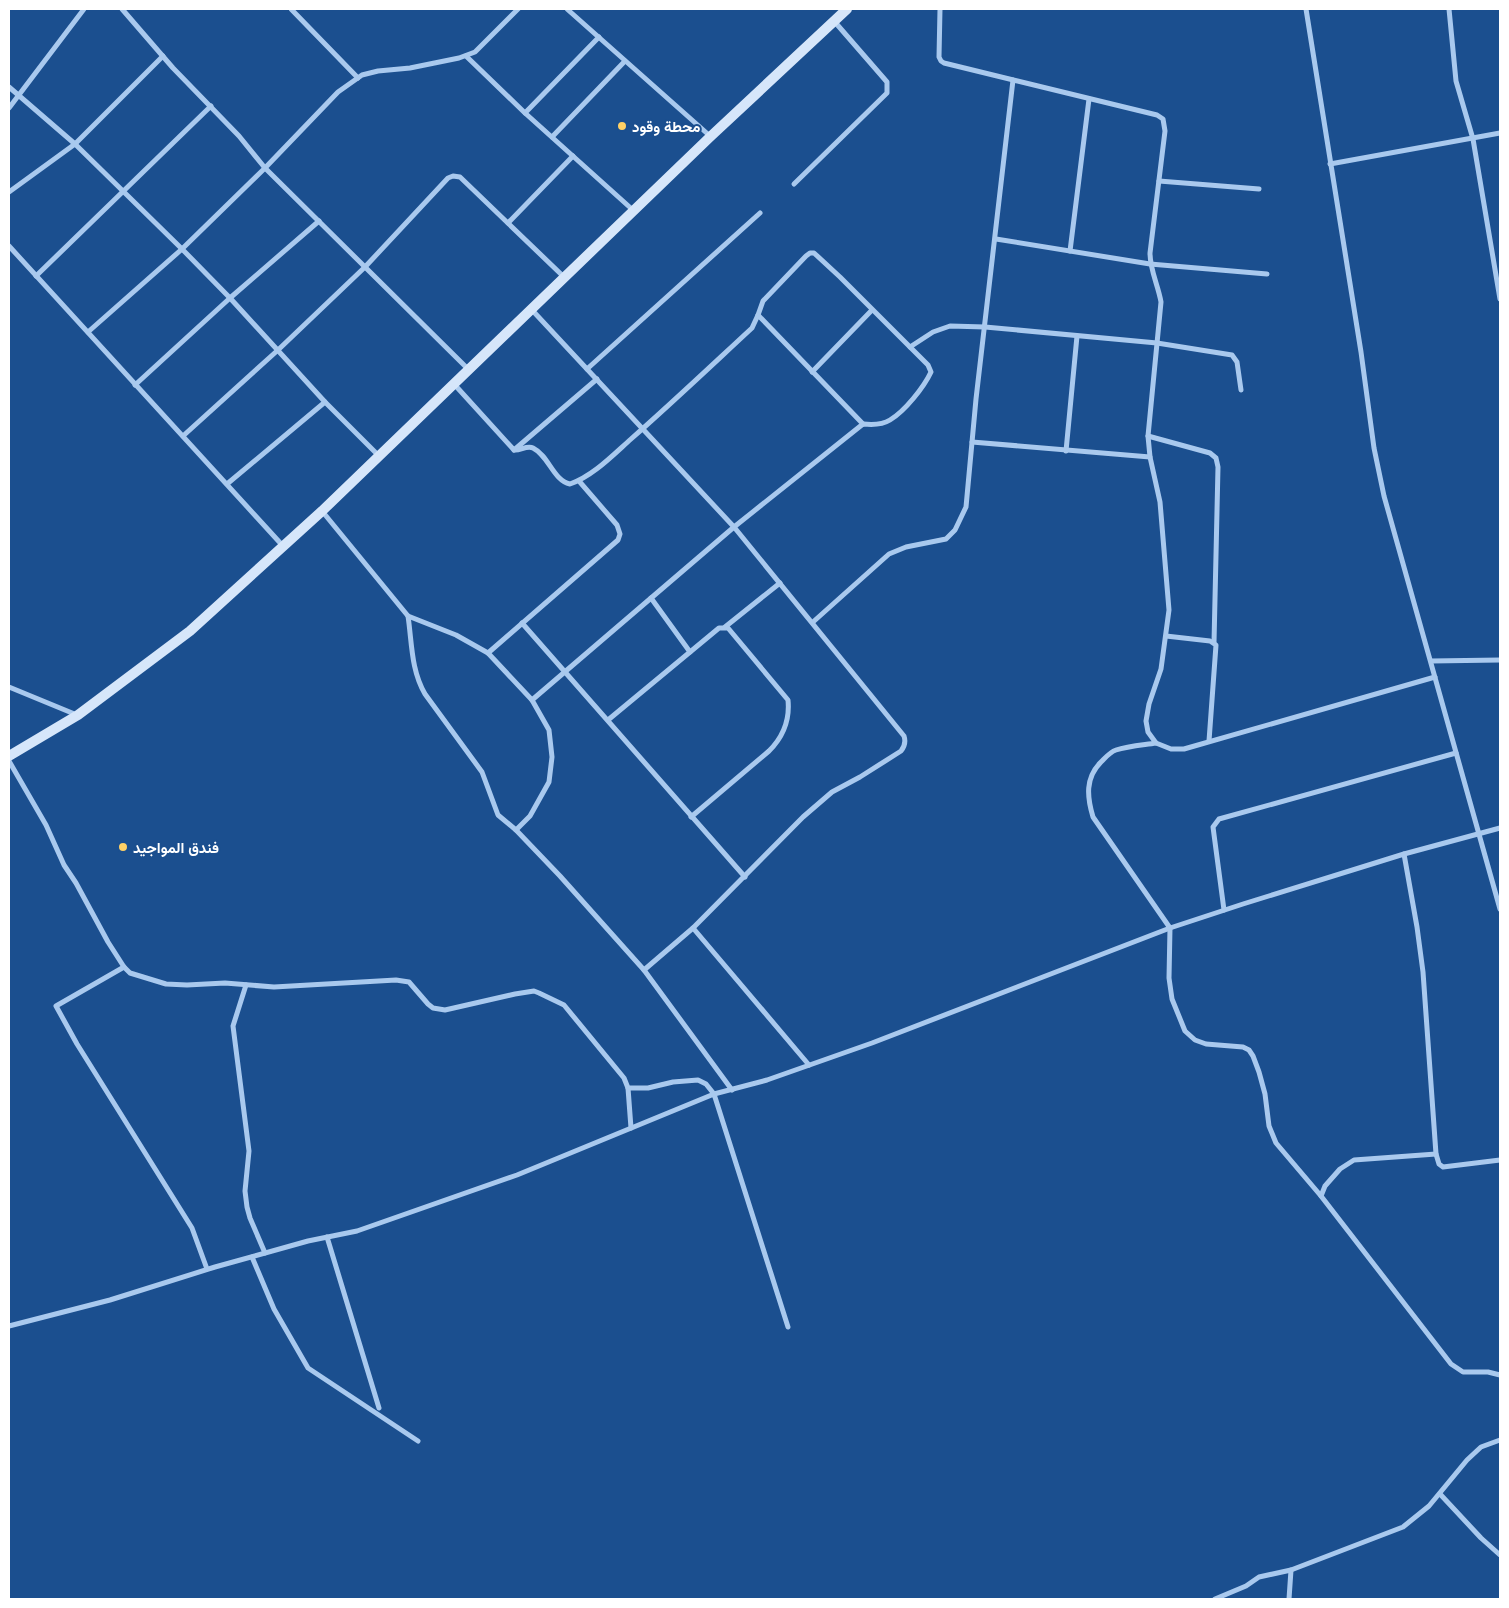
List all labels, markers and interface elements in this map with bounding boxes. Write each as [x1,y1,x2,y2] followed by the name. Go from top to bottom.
[632,117,700,136] place label: محطة وقود
[616,120,628,132] marker: محطة وقود
[133,838,219,857] place label: فندق المواجيد
[117,841,129,853] marker: فندق المواجيد

